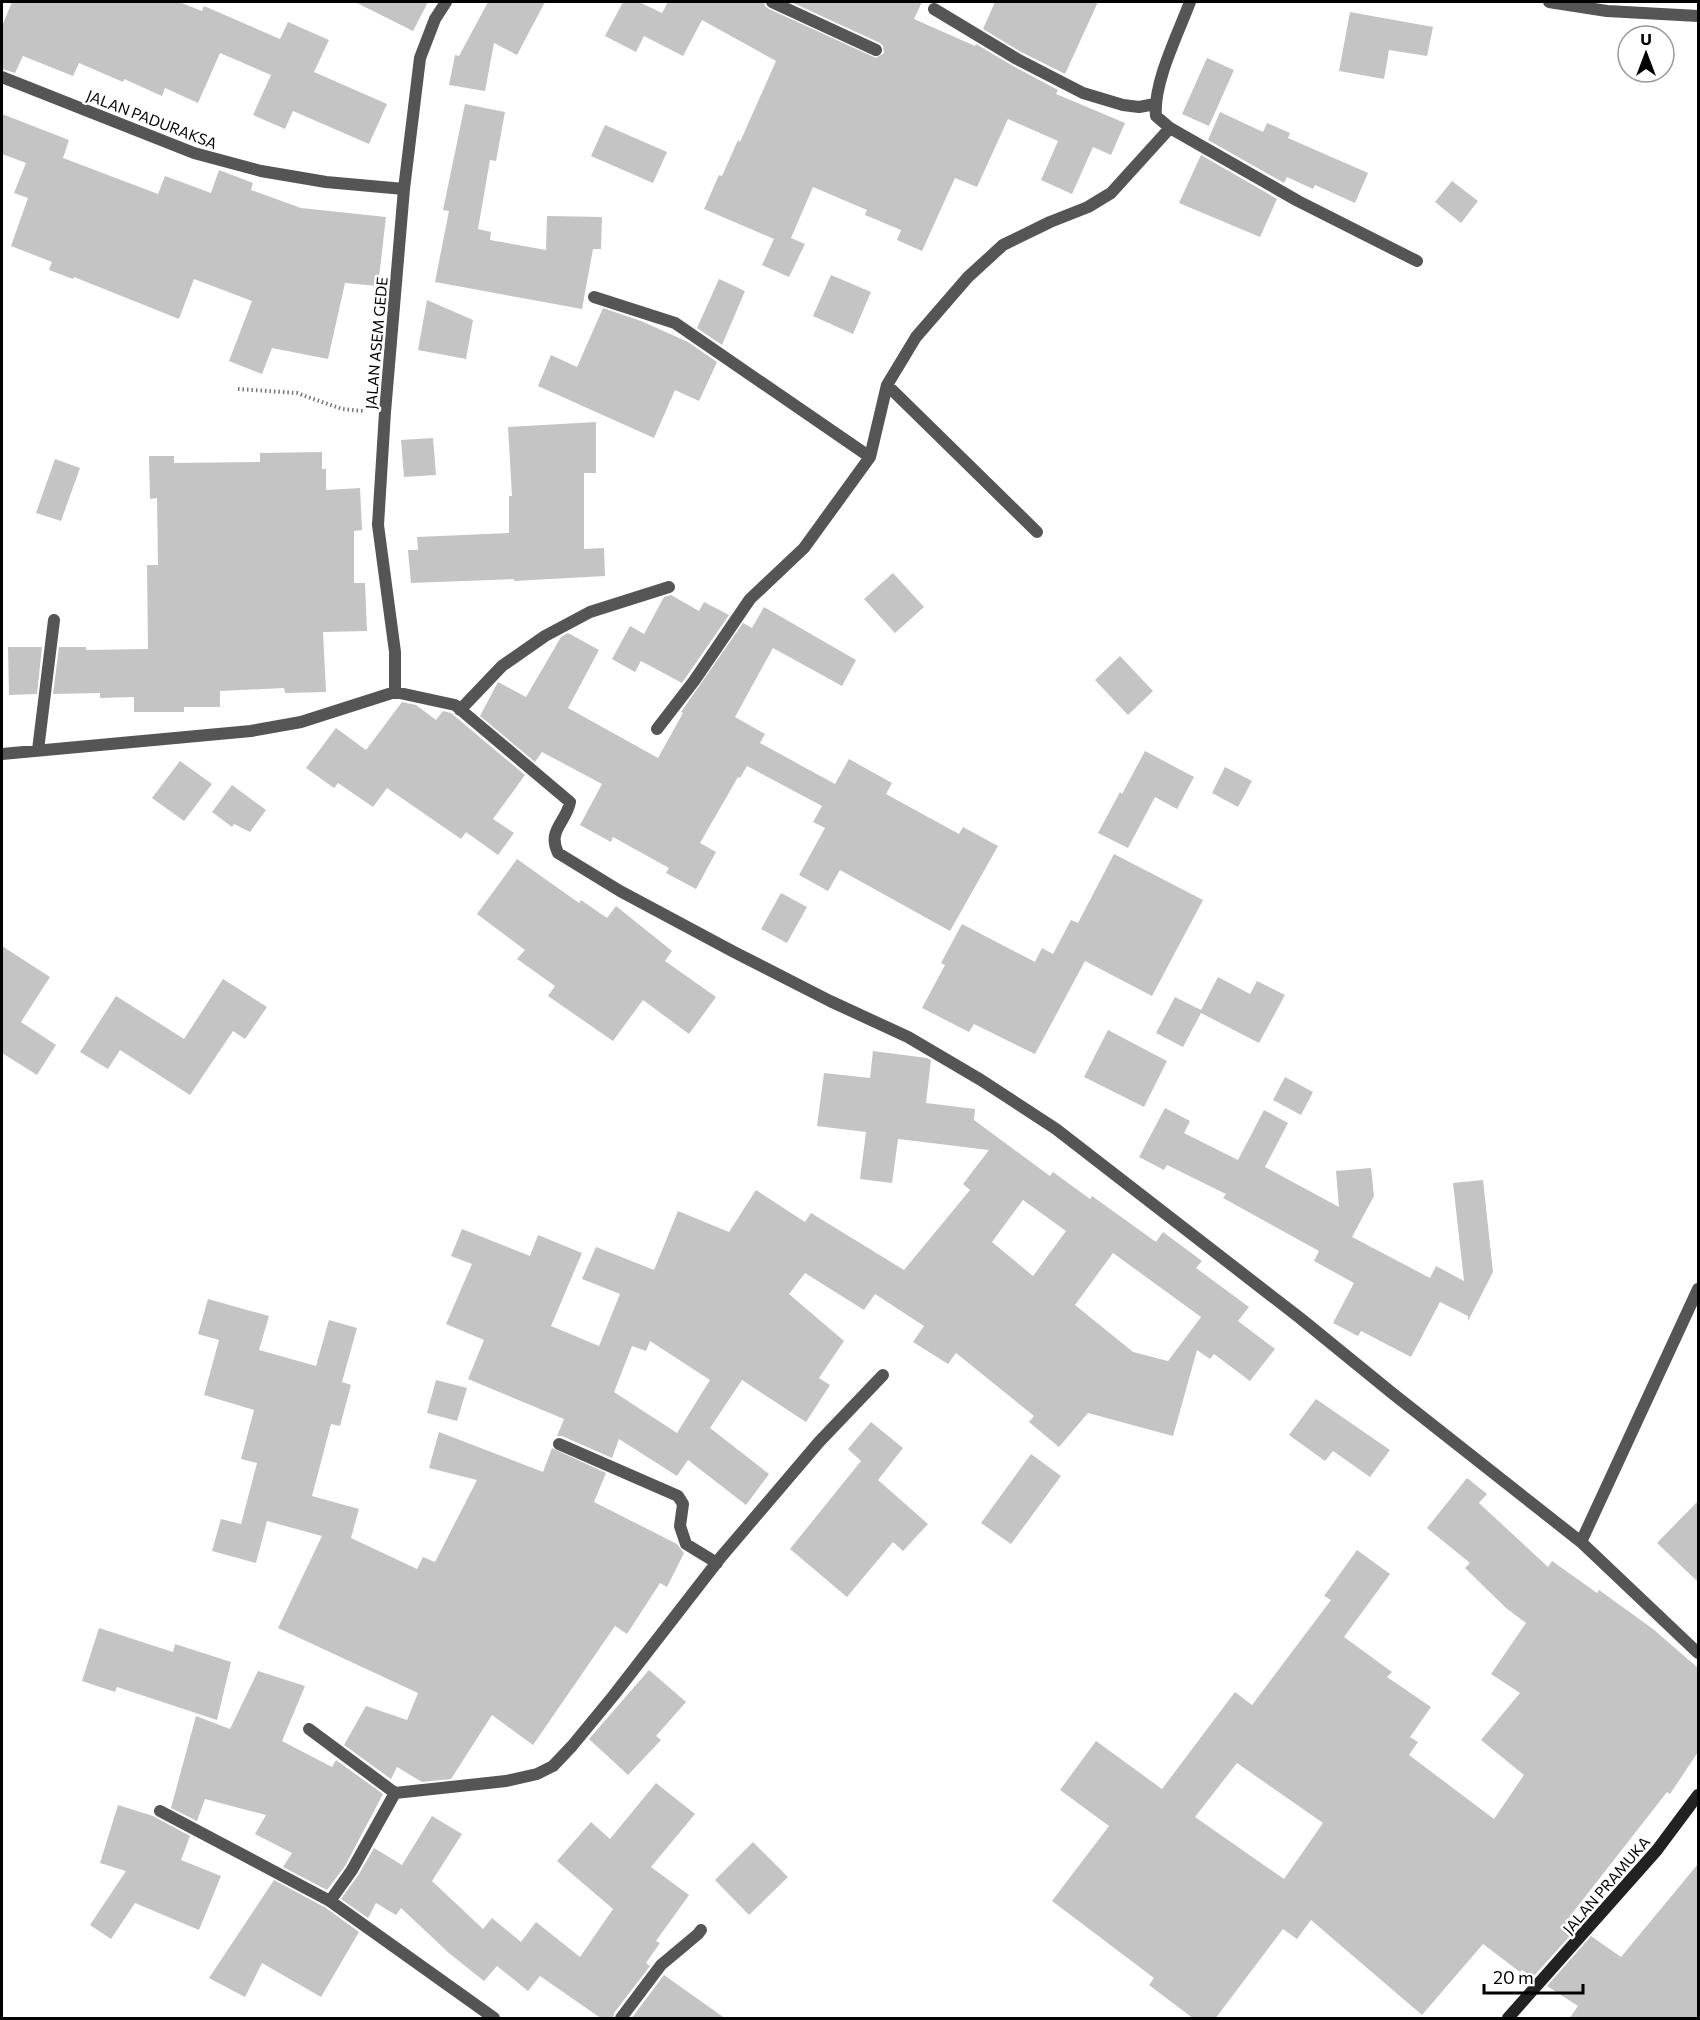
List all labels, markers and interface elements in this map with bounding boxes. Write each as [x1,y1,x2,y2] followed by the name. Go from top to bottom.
[1616,24,1676,84] north arrow
[1640,29,1652,48] text: U
[84,86,220,152] street label: JALAN PADURAKSA
[361,276,391,410] street label: JALAN ASEM GEDE
[1559,1833,1653,1937] street label: JALAN PRAMUKA
[1484,1957,1583,1995] scale bar
[1493,1966,1534,1988] text: 20 m

